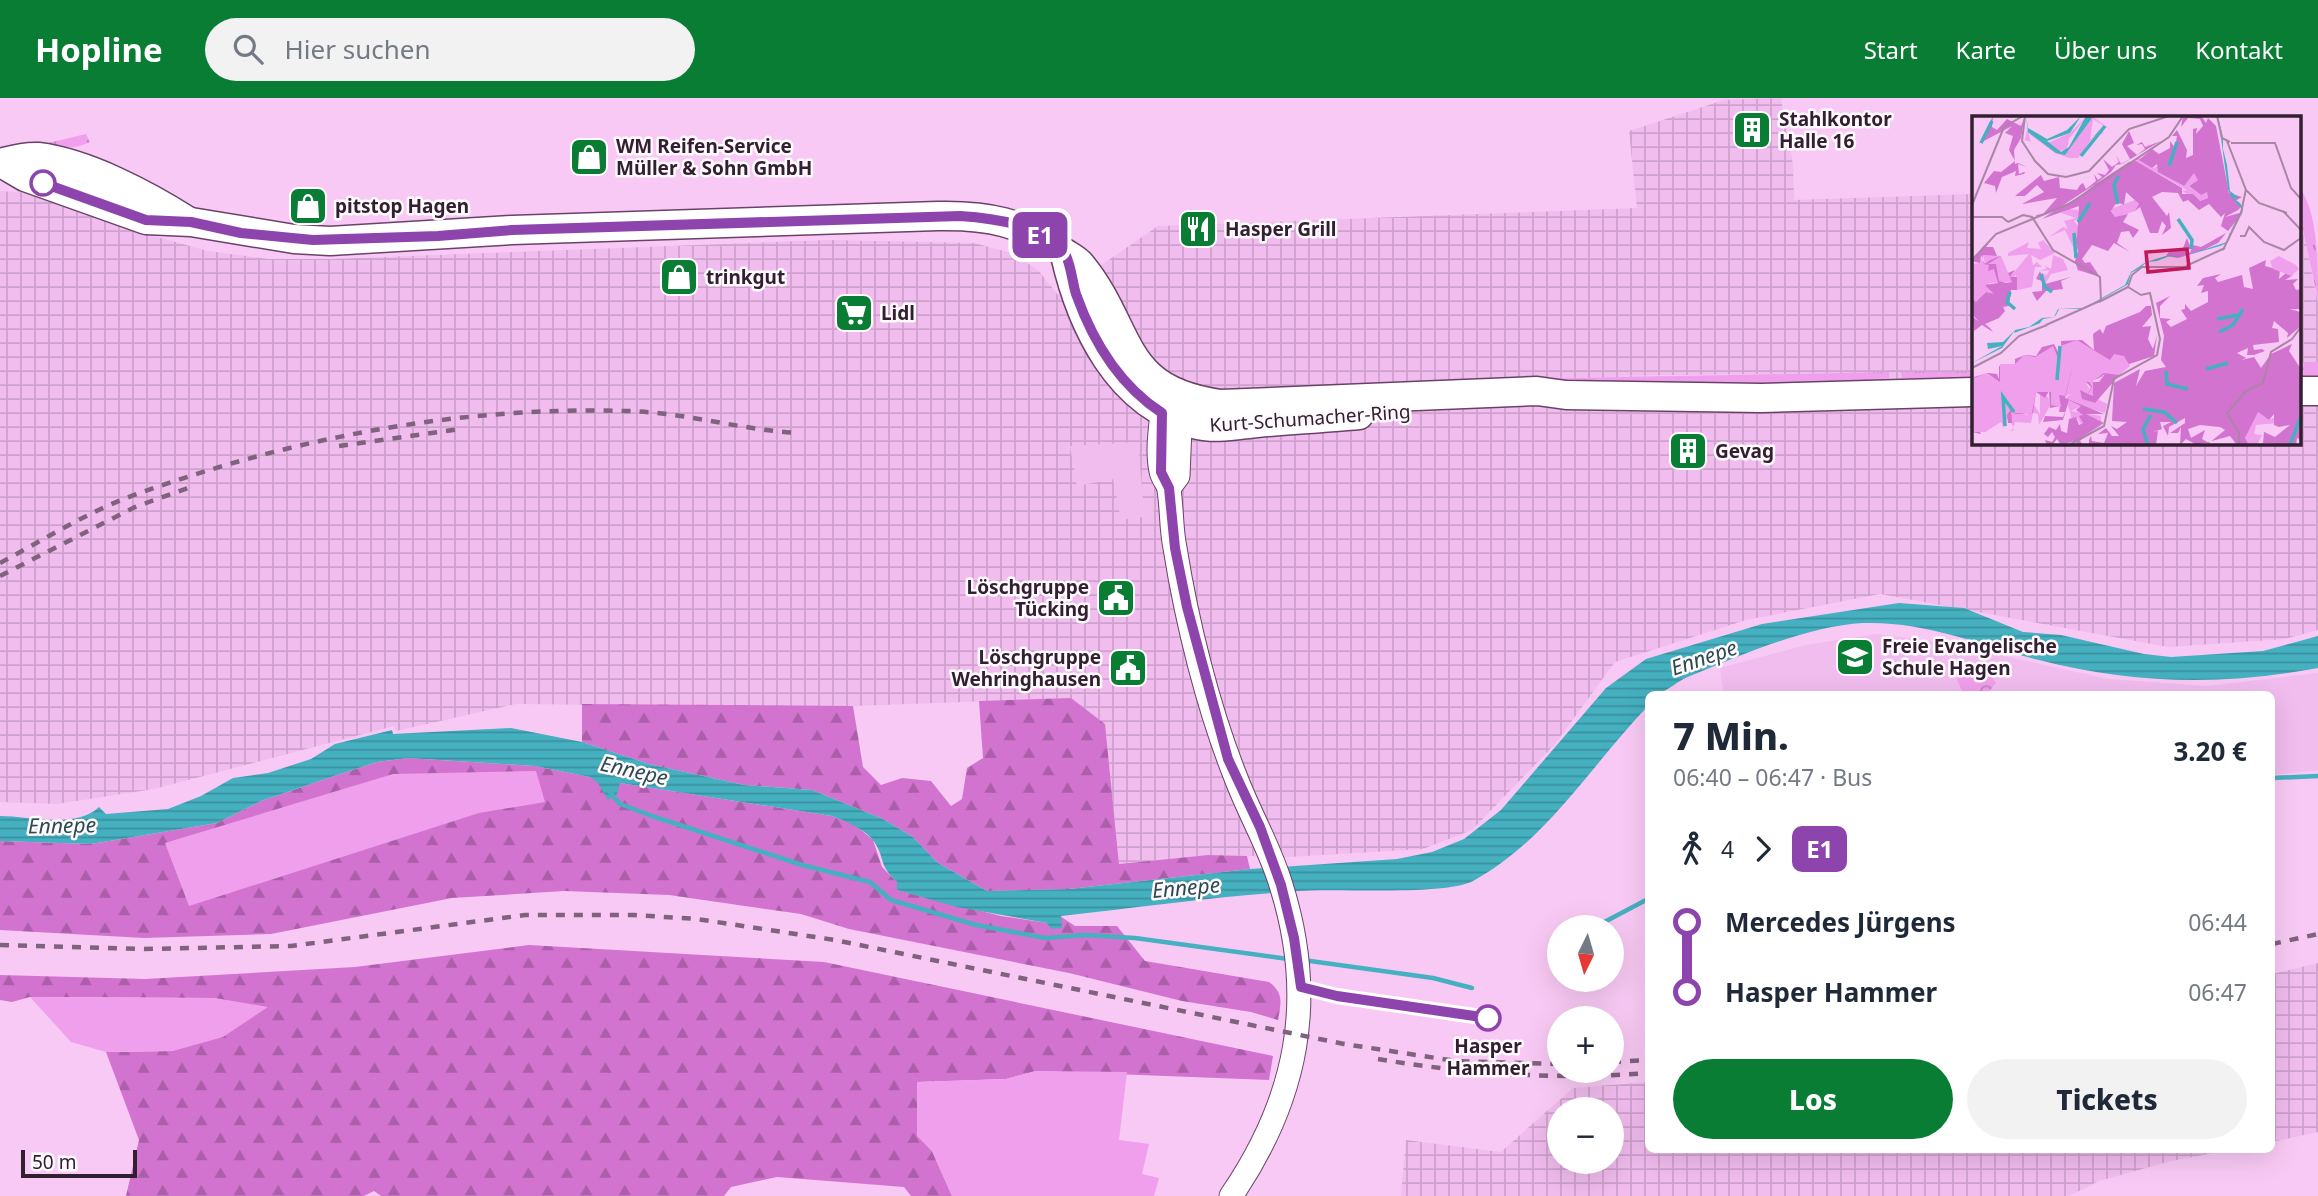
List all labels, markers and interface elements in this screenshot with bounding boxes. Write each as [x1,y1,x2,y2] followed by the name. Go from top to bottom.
[205,18,695,81] search box
[35,27,163,72] text: Hopline
[229,30,267,68] icon: search
[285,31,431,67] text: Hier suchen
[1864,33,1918,66] text: Start
[1956,33,2016,66] text: Karte
[2054,33,2157,66] text: Über uns
[2195,33,2283,66] text: Kontakt
[1779,106,1892,154] place label: Stahlkontor Halle 16
[1731,109,1773,151] building icon: Stahlkontor Halle 16
[1972,116,2300,444] inset map
[616,133,812,181] place label: WM Reifen-Service Müller & Sohn GmbH
[568,136,610,178] shop icon: WM Reifen-Service Müller & Sohn GmbH
[30,170,56,196] unlabelled marker
[287,185,329,227] shop icon: pitstop Hagen
[335,193,469,219] place label: pitstop Hagen
[1177,208,1219,250] restaurant icon: Hasper Grill
[1009,212,1072,258] line badge: E1
[1225,216,1337,242] place label: Hasper Grill
[1026,218,1054,251] text: E1
[658,256,700,298] shop icon: trinkgut
[706,264,785,290] place label: trinkgut
[833,292,875,334] supermarket icon: Lidl
[881,300,915,326] place label: Lidl
[1209,398,1411,438] street label: Kurt-Schumacher-Ring
[1667,430,1709,472] building icon: Gevag
[1715,438,1774,464] place label: Gevag
[967,574,1089,622] place label: Löschgruppe Tücking
[1095,577,1137,619] public building icon: Löschgruppe Tücking
[1667,633,1740,681] water label: Ennepe
[1882,633,2057,681] place label: Freie Evangelische Schule Hagen
[1834,636,1876,678] school or university icon: Freie Evangelische Schule Hagen
[951,644,1101,692] place label: Löschgruppe Wehringhausen
[1107,647,1149,689] public building icon: Löschgruppe Wehringhausen
[1673,709,1789,761] text: 7 Min.
[2173,733,2247,769] text: 3.20 €
[598,749,671,791] water label: Ennepe
[1673,761,1872,793] text: 06:40 – 06:47 · Bus
[28,810,96,840] water label: Ennepe
[1673,830,1711,868] icon: walk
[1744,830,1782,868] icon: forward
[1806,832,1833,865] text: E1
[1721,833,1734,865] text: 4
[1151,870,1221,904] water label: Ennepe
[1725,904,1956,940] text: Mercedes Jürgens
[2188,906,2247,938] text: 06:44
[1547,915,1624,992] north arrow
[1547,915,1624,1174] map controls
[1725,974,1937,1010] text: Hasper Hammer
[2188,976,2247,1008] text: 06:47
[1475,1005,1501,1031] marker: Hasper Hammer
[1547,1006,1624,1083] button: +
[1447,1033,1530,1081] place label: Hasper Hammer
[1673,1059,1953,1139] button: Los
[1967,1059,2247,1139] button: Tickets
[1547,1097,1624,1174] button: −
[21,1147,136,1179] scale bar
[32,1149,76,1175] text: 50 m

